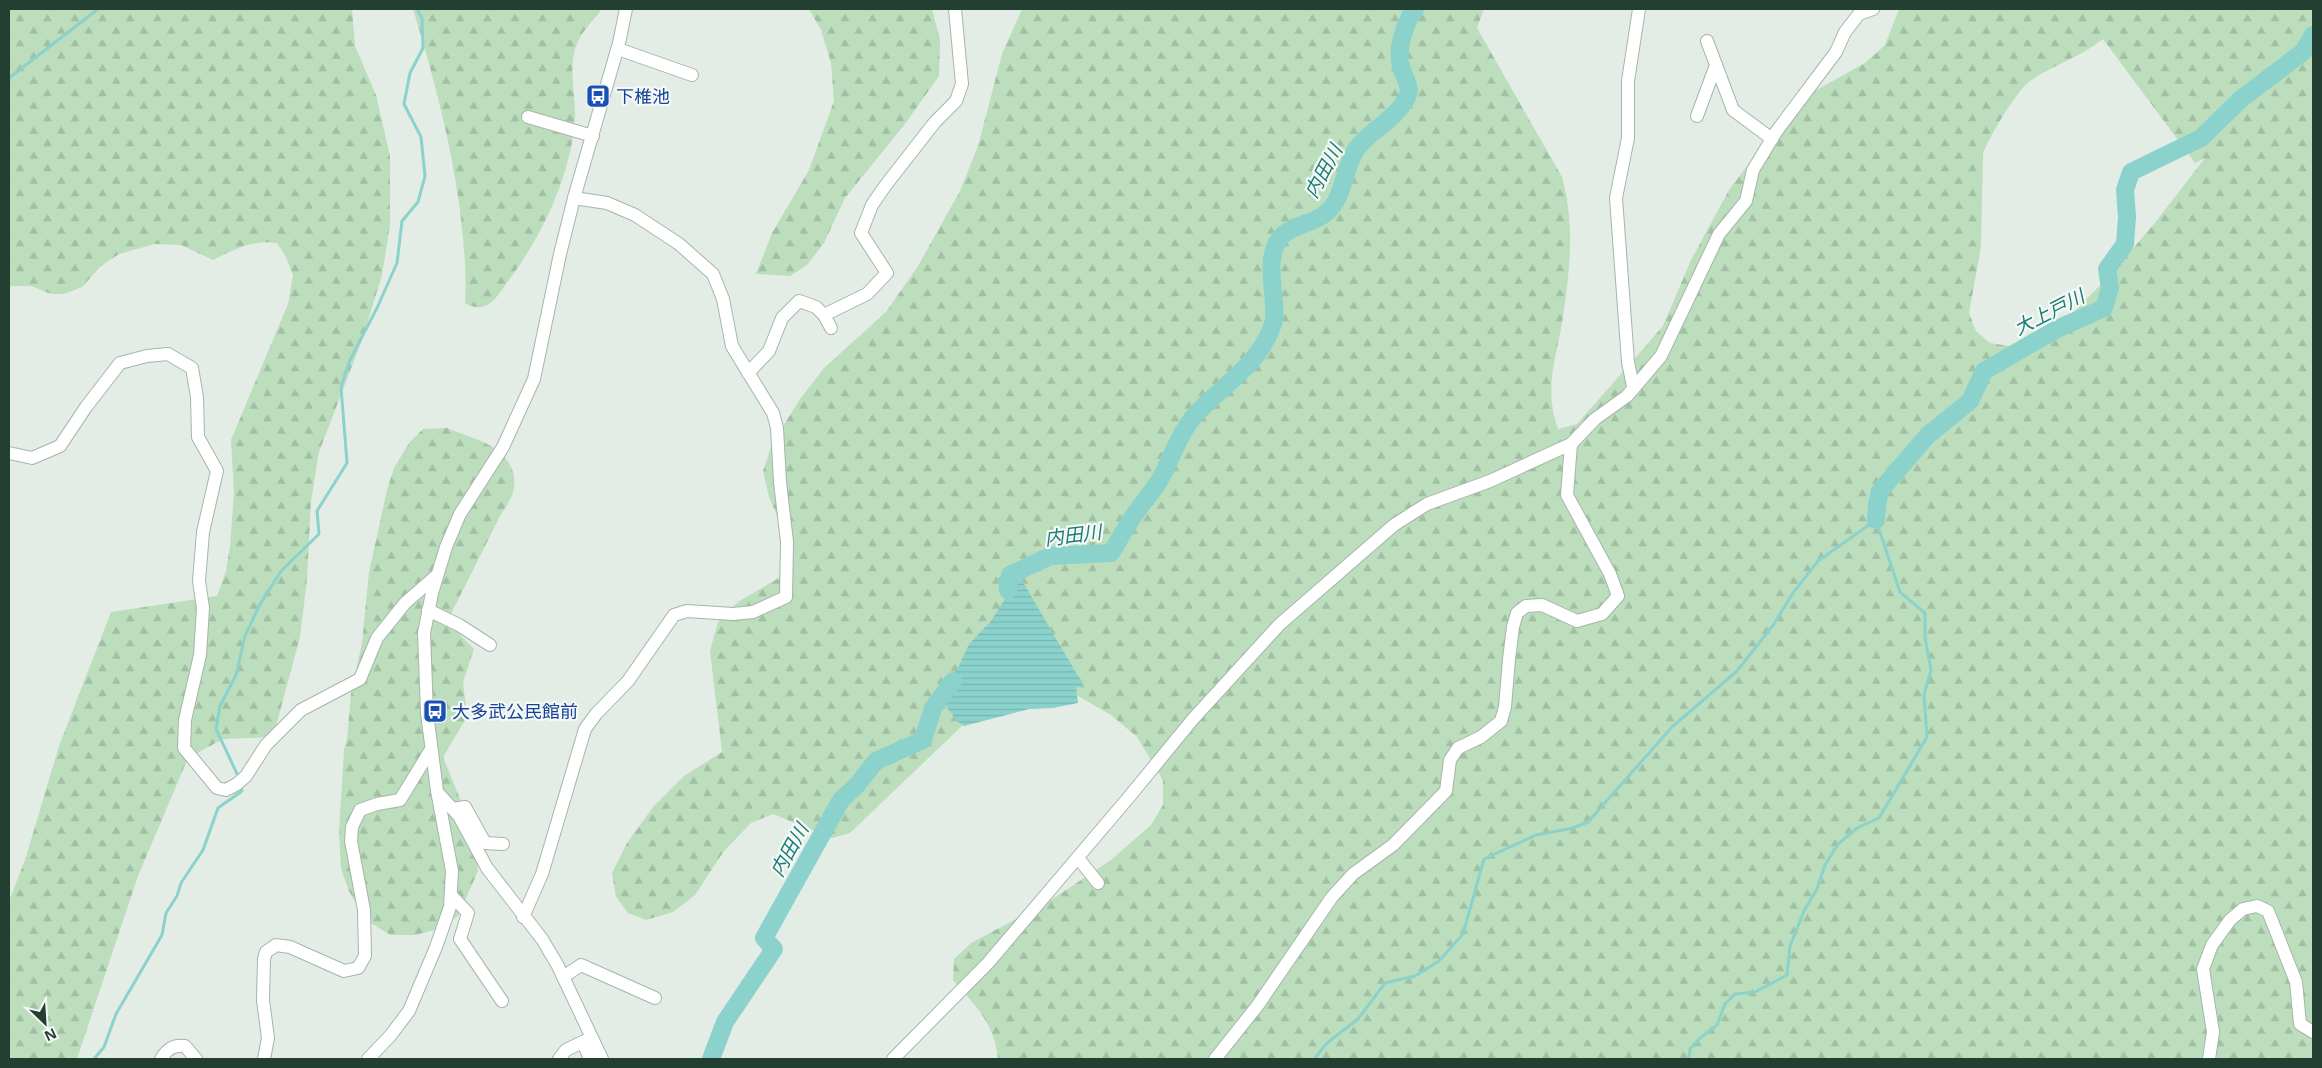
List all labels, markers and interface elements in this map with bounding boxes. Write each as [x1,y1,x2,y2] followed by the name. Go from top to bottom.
[585,83,611,109] bus stop icon: 下椎池
[616,84,670,108] place label: 下椎池
[1298,138,1349,202] water label: 内田川
[2009,282,2091,341] water label: 大上戸川
[1043,518,1105,551] water label: 内田川
[422,698,448,724] bus stop icon: 大多武公民館前
[452,699,578,723] place label: 大多武公民館前
[764,817,815,881] water label: 内田川
[20,998,70,1048] north arrow
[42,1024,60,1046] text: N

